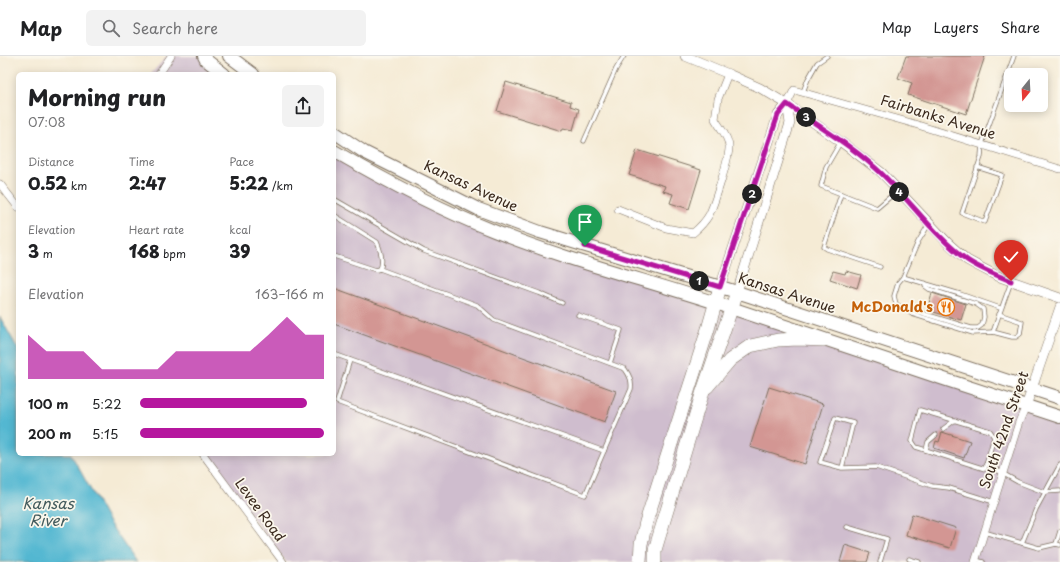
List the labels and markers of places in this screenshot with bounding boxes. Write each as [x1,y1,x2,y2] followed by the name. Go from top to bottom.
[796,107,816,127] pin: 3
[889,182,909,202] pin: 4
[742,184,762,204] pin: 2
[568,205,602,246] pin
[994,240,1028,281] pin
[689,271,709,291] pin: 1
[851,296,933,317] place label: McDonald's
[936,297,956,317] restaurant icon: McDonald's

